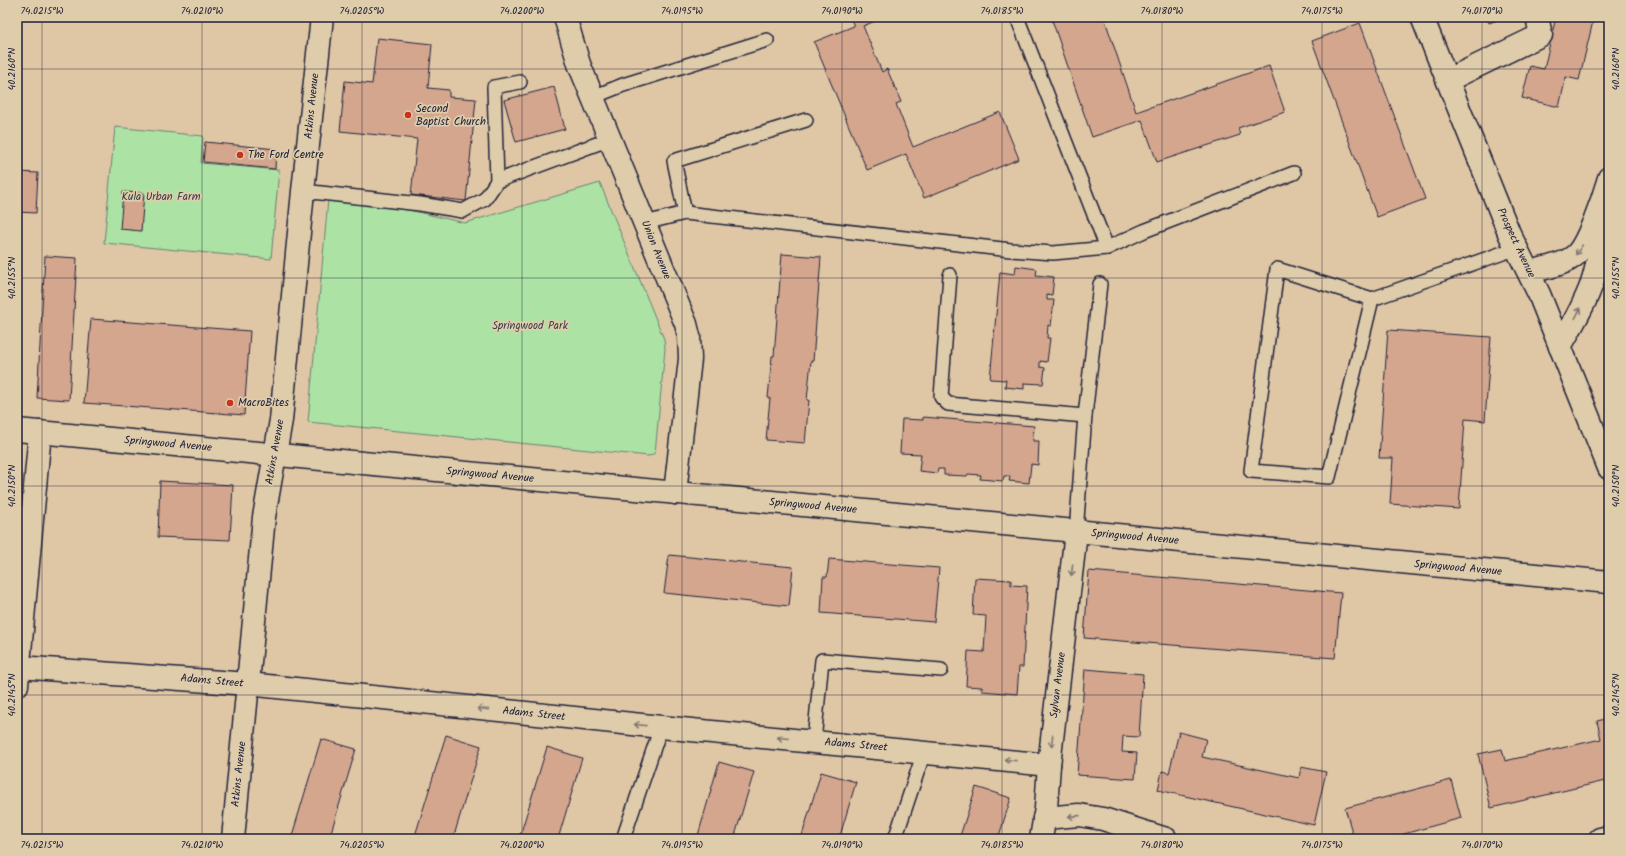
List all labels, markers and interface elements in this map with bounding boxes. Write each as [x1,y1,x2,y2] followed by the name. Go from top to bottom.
[20,3,64,19] text: 74.0215°W
[181,3,224,19] text: 74.0210°W
[340,3,385,19] text: 74.0205°W
[500,3,544,19] text: 74.0200°W
[661,3,703,19] text: 74.0195°W
[821,3,863,19] text: 74.0190°W
[980,3,1024,19] text: 74.0185°W
[1141,3,1184,19] text: 74.0180°W
[1301,3,1343,19] text: 74.0175°W
[1461,3,1503,19] text: 74.0170°W
[4,48,20,90] text: 40.2160°N
[1608,48,1624,90] text: 40.2160°N
[300,72,324,140] street label: Atkins Avenue
[416,100,486,131] place label: Second Baptist Church
[403,110,413,120] marker: Second Baptist Church
[248,146,324,164] place label: The Ford Centre
[235,150,245,160] marker: The Ford Centre
[122,188,201,206] park label: Kula Urban Farm
[1492,205,1540,281] street label: Prospect Avenue
[636,218,676,282] street label: Union Avenue
[1575,244,1583,255] one-way arrow
[4,256,20,299] text: 40.2155°N
[1608,256,1624,299] text: 40.2155°N
[1575,307,1583,319] one-way arrow
[492,317,569,335] park label: Springwood Park
[238,394,289,412] place label: MacroBites
[225,398,235,408] marker: MacroBites
[260,418,290,486] street label: Atkins Avenue
[123,431,213,457] street label: Springwood Avenue
[445,462,535,488] street label: Springwood Avenue
[4,465,20,507] text: 40.2150°N
[1608,465,1624,507] text: 40.2150°N
[768,493,858,519] street label: Springwood Avenue
[1090,524,1180,550] street label: Springwood Avenue
[1413,555,1503,581] street label: Springwood Avenue
[1068,563,1075,576] one-way arrow
[1045,651,1071,719] street label: Sylvan Avenue
[180,669,245,693] street label: Adams Street
[4,673,20,716] text: 40.2145°N
[1608,673,1624,716] text: 40.2145°N
[502,702,567,726] street label: Adams Street
[476,705,489,712] one-way arrow
[634,721,647,728] one-way arrow
[824,733,889,757] street label: Adams Street
[1048,734,1056,747] one-way arrow
[777,735,790,742] one-way arrow
[227,740,251,808] street label: Atkins Avenue
[1004,757,1017,764] one-way arrow
[1068,812,1081,820] one-way arrow
[20,837,64,853] text: 74.0215°W
[181,837,224,853] text: 74.0210°W
[340,837,385,853] text: 74.0205°W
[500,837,544,853] text: 74.0200°W
[661,837,703,853] text: 74.0195°W
[821,837,863,853] text: 74.0190°W
[980,837,1024,853] text: 74.0185°W
[1141,837,1184,853] text: 74.0180°W
[1301,837,1343,853] text: 74.0175°W
[1461,837,1503,853] text: 74.0170°W

